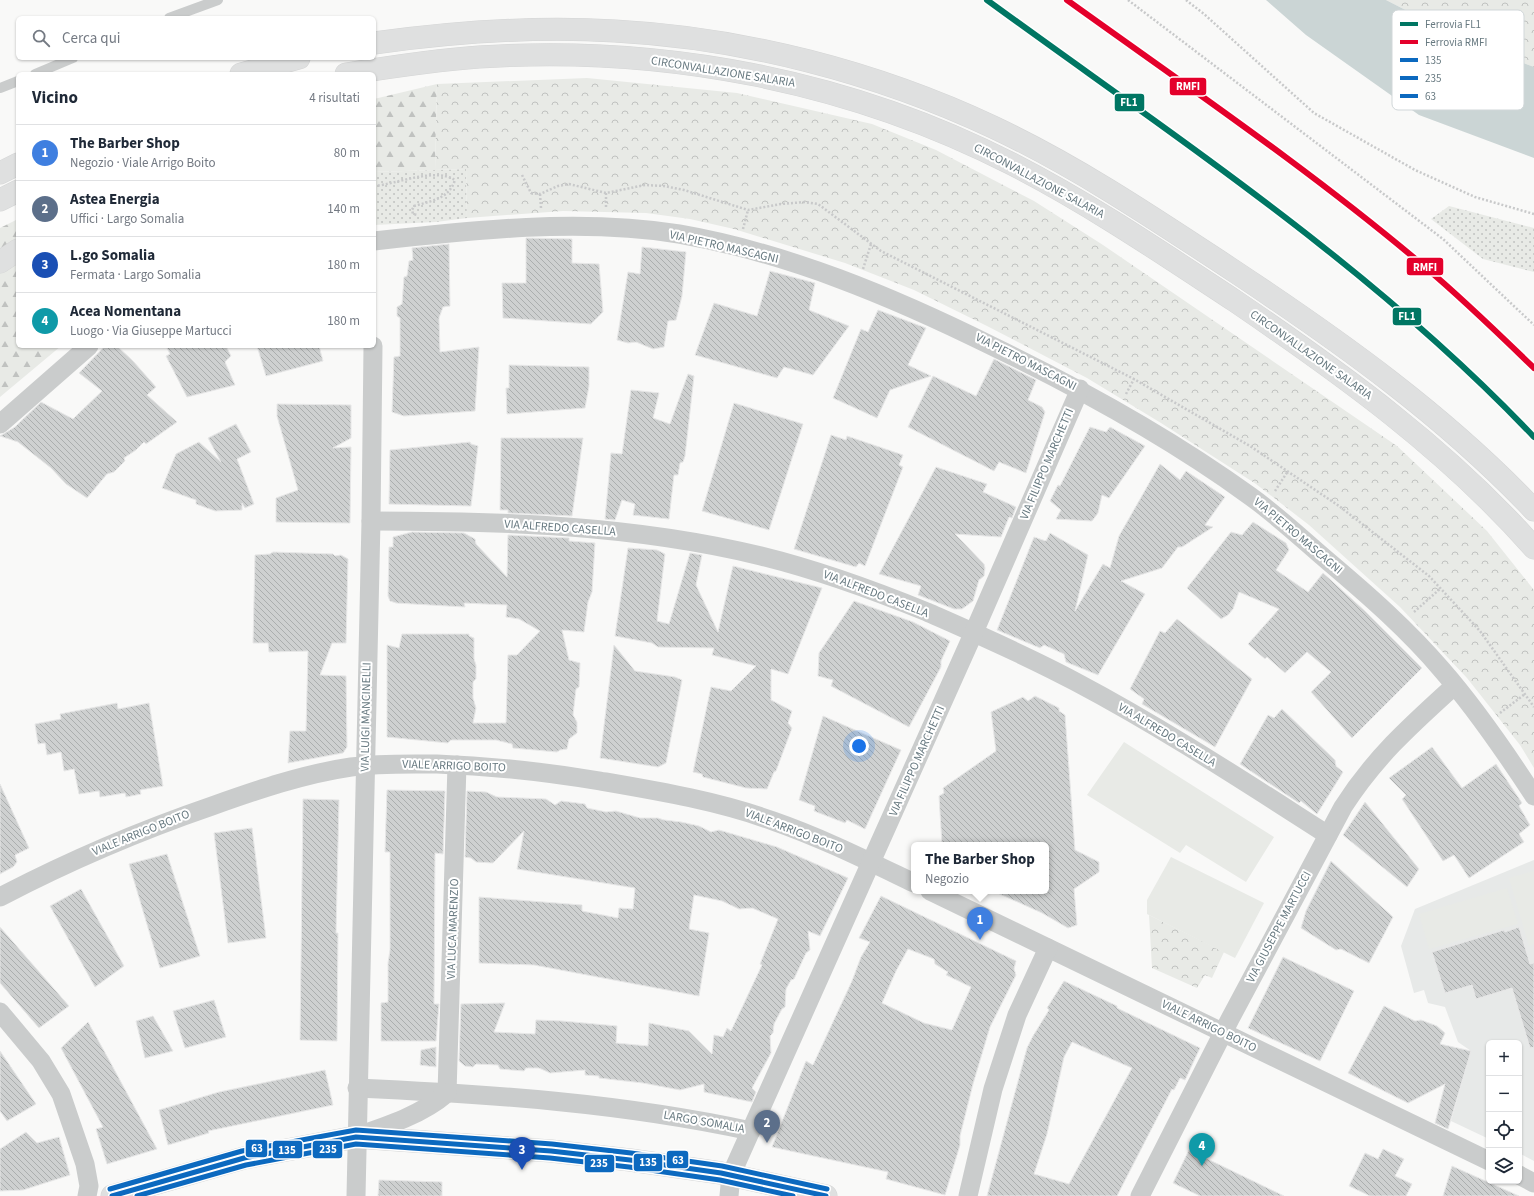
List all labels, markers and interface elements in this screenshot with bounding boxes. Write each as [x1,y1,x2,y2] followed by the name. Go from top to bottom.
[1392,10,1524,110] legend
[16,16,376,60] search box
[1425,17,1481,32] text: Ferrovia FL1
[30,27,52,49] icon: search
[62,28,121,49] text: Cerca qui
[1425,35,1487,50] text: Ferrovia RMFI
[650,52,797,92] street label: CIRCONVALLAZIONE SALARIA
[1425,53,1441,68] text: 135
[1425,71,1441,86] text: 235
[1169,77,1207,96] line badge: RMFI
[1176,79,1200,94] text: RMFI
[32,86,78,110] text: Vicino
[309,89,360,107] text: 4 risultati
[1425,89,1436,104] text: 63
[1114,93,1145,112] line badge: FL1
[1120,95,1138,110] text: FL1
[70,133,180,154] text: The Barber Shop
[971,139,1108,223] street label: CIRCONVALLAZIONE SALARIA
[42,144,48,162] text: 1
[334,144,360,162] text: 80 m
[70,154,216,172] text: Negozio · Viale Arrigo Boito
[70,189,160,210] text: Astea Energia
[42,200,48,218] text: 2
[327,200,360,218] text: 140 m
[70,210,184,228] text: Uffici · Largo Somalia
[668,226,780,268] street label: VIA PIETRO MASCAGNI
[70,245,155,266] text: L.go Somalia
[42,256,48,274] text: 3
[327,256,360,274] text: 180 m
[1406,257,1444,276] line badge: RMFI
[1413,260,1437,275] text: RMFI
[70,266,201,284] text: Fermata · Largo Somalia
[70,301,181,322] text: Acea Nomentana
[1246,306,1376,404] street label: CIRCONVALLAZIONE SALARIA
[1392,307,1422,326] line badge: FL1
[1398,309,1416,324] text: FL1
[42,312,48,330] text: 4
[327,312,360,330] text: 180 m
[70,322,232,340] text: Luogo · Via Giuseppe Martucci
[973,329,1079,395] street label: VIA PIETRO MASCAGNI
[1016,406,1078,522] street label: VIA FILIPPO MARCHETTI
[1250,494,1346,578] street label: VIA PIETRO MASCAGNI
[504,516,617,540] street label: VIA ALFREDO CASELLA
[821,566,932,622] street label: VIA ALFREDO CASELLA
[357,662,375,772] street label: VIA LUIGI MANCINELLI
[1115,699,1220,771] street label: VIA ALFREDO CASELLA
[885,703,949,819] street label: VIA FILIPPO MARCHETTI
[849,736,869,756] your location
[402,756,506,776] street label: VIALE ARRIGO BOITO
[742,804,846,858] street label: VIALE ARRIGO BOITO
[90,806,192,860] street label: VIALE ARRIGO BOITO
[911,842,1049,894] popup
[925,849,1035,870] text: The Barber Shop
[1242,868,1316,986] street label: VIA GIUSEPPE MARTUCCI
[925,870,969,888] text: Negozio
[443,878,463,980] street label: VIA LUCA MARENZIO
[967,907,993,940] pin: 1
[1159,996,1259,1056] street label: VIALE ARRIGO BOITO
[1486,1040,1522,1184] map controls
[1486,1040,1522,1076] button: +
[1486,1076,1522,1112] button: −
[662,1107,746,1138] street label: LARGO SOMALIA
[754,1110,780,1143] pin: 2
[1486,1112,1522,1148] button: locate
[1189,1133,1215,1166] pin: 4
[509,1137,535,1170] pin: 3
[245,1139,268,1158] line badge: 63
[272,1140,303,1159] line badge: 135
[312,1140,343,1159] line badge: 235
[251,1141,263,1156] text: 63
[319,1142,337,1157] text: 235
[278,1143,296,1158] text: 135
[1486,1148,1522,1184] button: layers
[666,1150,689,1169] line badge: 63
[633,1153,663,1172] line badge: 135
[672,1153,684,1168] text: 63
[584,1154,615,1173] line badge: 235
[639,1155,657,1170] text: 135
[590,1156,608,1171] text: 235

